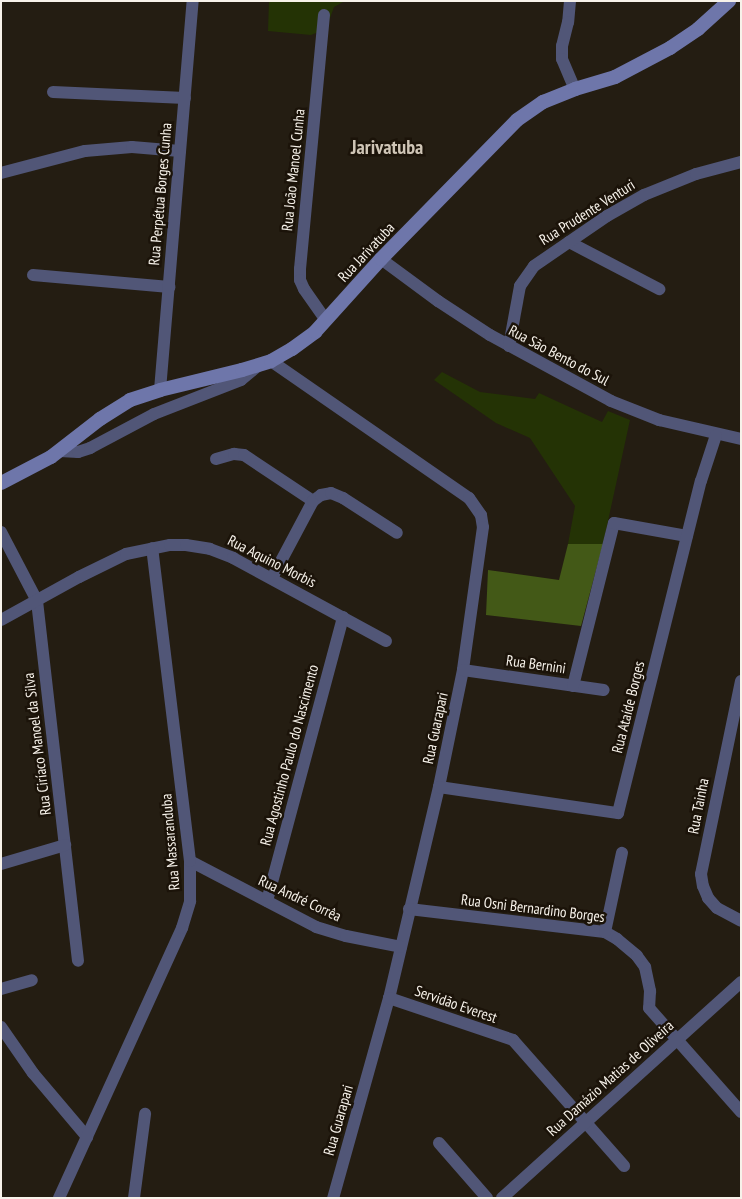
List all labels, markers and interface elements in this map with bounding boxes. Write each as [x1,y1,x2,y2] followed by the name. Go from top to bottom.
[278,108,308,232] street label: Rua João Manoel Cunha
[145,122,175,266] street label: Rua Perpétua Borges Cunha
[351,135,423,159] district label: Jarivatuba
[536,175,638,249] street label: Rua Prudente Venturi
[334,218,398,286] street label: Rua Jarivatuba
[506,321,612,389] street label: Rua São Bento do Sul
[225,531,319,591] street label: Rua Aquino Morbis
[505,651,567,677] street label: Rua Bernini
[608,659,648,755] street label: Rua Ataíde Borges
[256,662,322,848] street label: Rua Agostinho Paulo do Nascimento
[19,672,55,816] street label: Rua Ciríaco Manoel da Silva
[419,691,451,765] street label: Rua Guarapari
[684,776,712,836] street label: Rua Tainha
[157,793,183,891] street label: Rua Massaranduba
[255,871,345,925] street label: Rua André Corrêa
[460,890,606,926] street label: Rua Osni Bernardino Borges
[412,982,500,1026] street label: Servidão Everest
[543,1016,677,1140] street label: Rua Damázio Matias de Oliveira
[319,1083,357,1157] street label: Rua Guarapari

